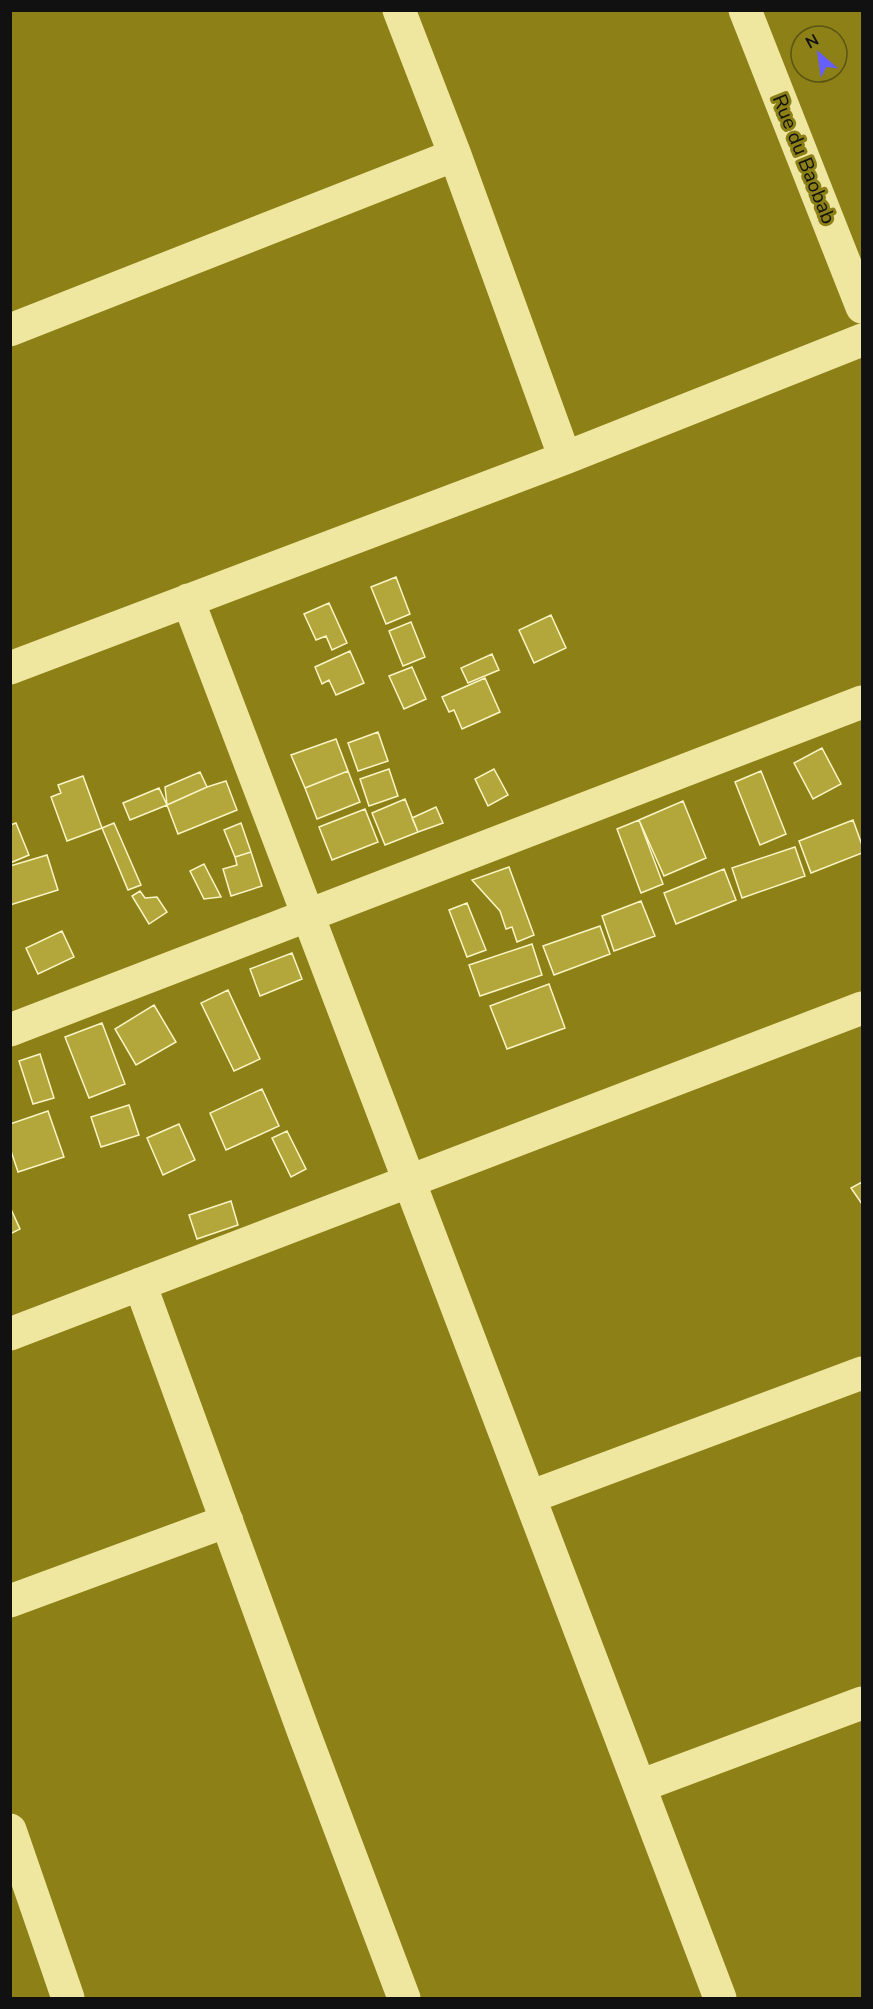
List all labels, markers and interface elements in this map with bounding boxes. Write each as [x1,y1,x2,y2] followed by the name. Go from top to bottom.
[789,24,849,84] north arrow
[802,29,823,54] text: N
[766,90,842,228] street label: Rue du Baobab

